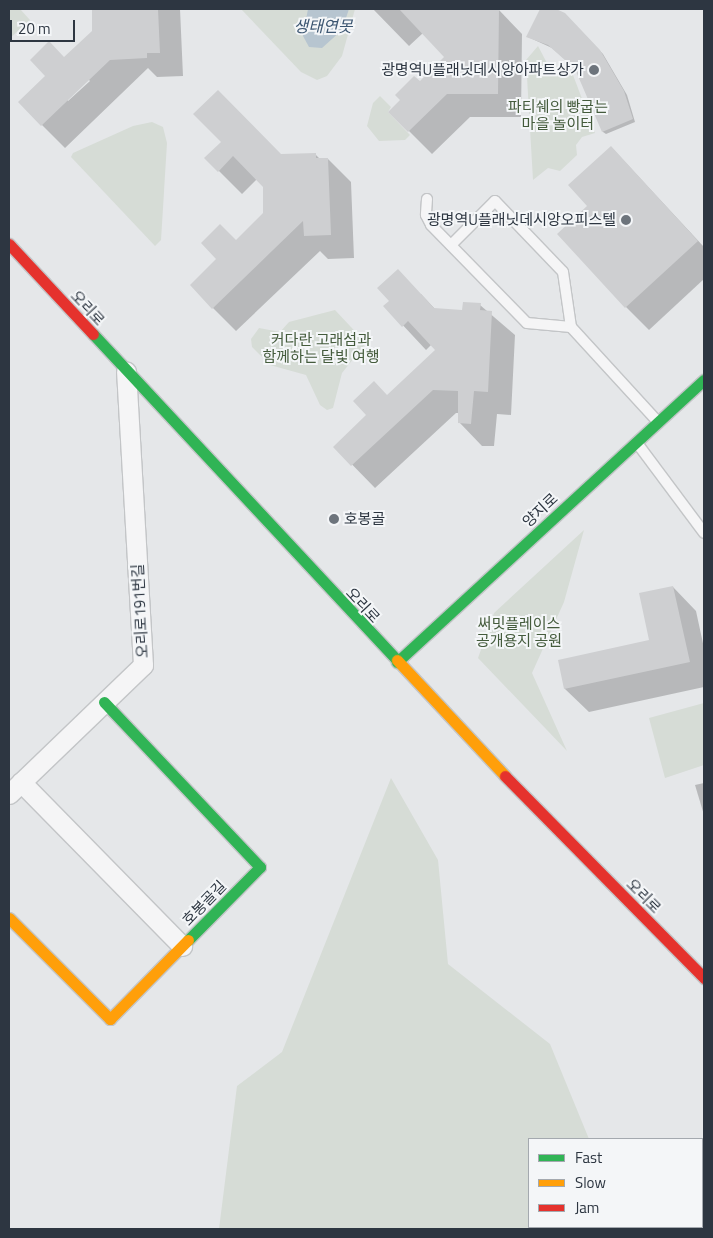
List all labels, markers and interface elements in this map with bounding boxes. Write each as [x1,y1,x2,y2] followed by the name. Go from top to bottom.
[12,10,78,42] scale bar
[294,16,352,36] water label: 생태연못
[18,17,51,40] text: 20 m
[381,61,584,79] place label: 광명역U플래닛데시앙아파트상가
[588,64,600,76] marker: 광명역U플래닛데시앙아파트상가
[508,97,608,132] park label: 파티쉐의 빵굽는 마을 놀이터
[427,211,616,229] place label: 광명역U플래닛데시앙오피스텔
[620,214,632,226] marker: 광명역U플래닛데시앙오피스텔
[67,287,109,329] street label: 오리로
[263,330,379,365] park label: 커다란 고래섬과 함께하는 달빛 여행
[519,489,561,531] street label: 양지로
[344,510,385,528] place label: 호봉골
[328,513,340,525] marker: 호봉골
[129,563,151,659] street label: 오리로191번길
[342,584,384,626] street label: 오리로
[476,614,562,649] park label: 써밋플레이스 공개용지 공원
[623,875,665,917] street label: 오리로
[178,877,230,929] street label: 호봉골길
[528,1138,703,1228] legend
[575,1146,602,1169] text: Fast
[575,1171,606,1194] text: Slow
[575,1196,599,1219] text: Jam

